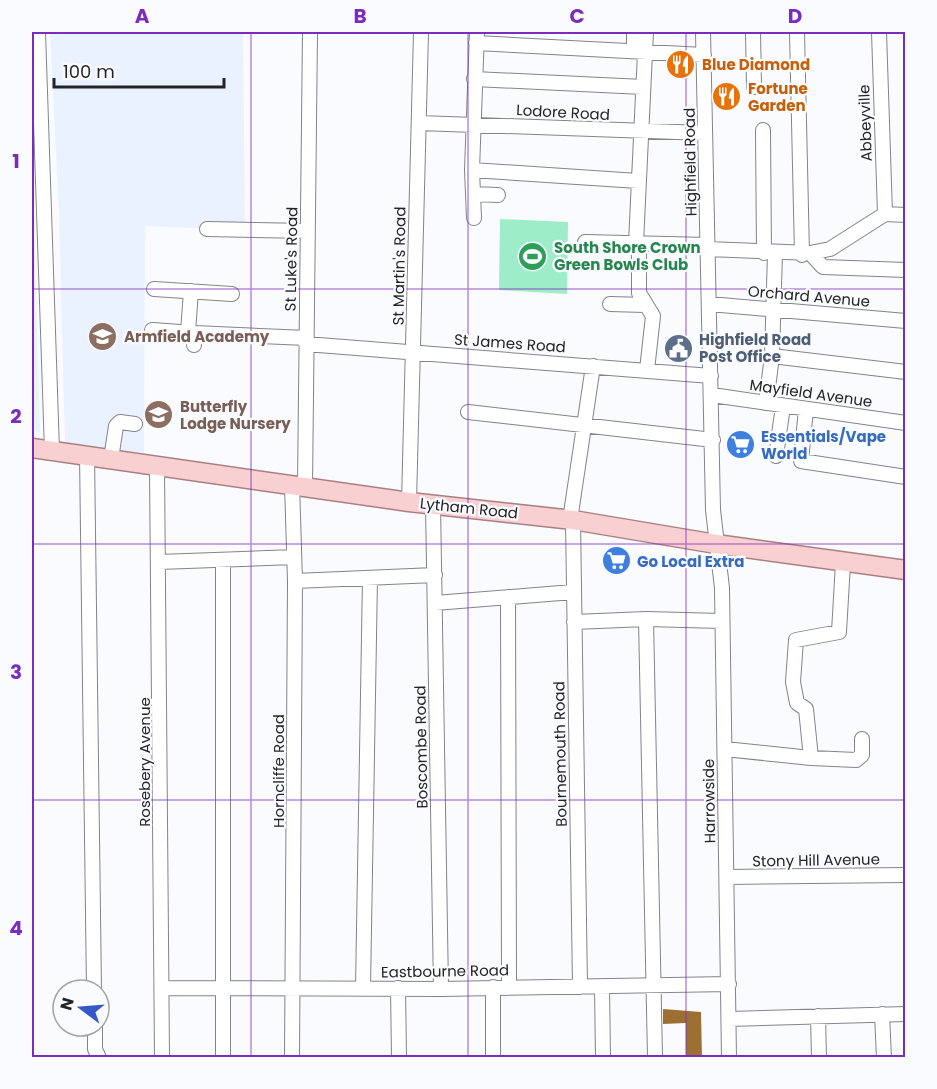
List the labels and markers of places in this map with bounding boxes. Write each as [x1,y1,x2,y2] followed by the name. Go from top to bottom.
[665,48,697,80] restaurant icon: Blue Diamond
[702,54,810,75] place label: Blue Diamond
[748,78,808,116] place label: Fortune Garden
[711,81,743,113] restaurant icon: Fortune Garden
[554,237,701,275] place label: South Shore Crown Green Bowls Club
[517,240,549,272] sports icon: South Shore Crown Green Bowls Club
[87,320,119,352] school or university icon: Armfield Academy
[124,326,270,347] place label: Armfield Academy
[699,329,811,367] place label: Highfield Road Post Office
[662,332,694,364] public building icon: Highfield Road Post Office
[180,396,291,434] place label: Butterfly Lodge Nursery
[143,399,175,431] school or university icon: Butterfly Lodge Nursery
[761,426,886,464] place label: Essentials/Vape World
[724,429,756,461] supermarket icon: Essentials/Vape World
[600,545,632,577] supermarket icon: Go Local Extra
[637,551,744,572] place label: Go Local Extra

